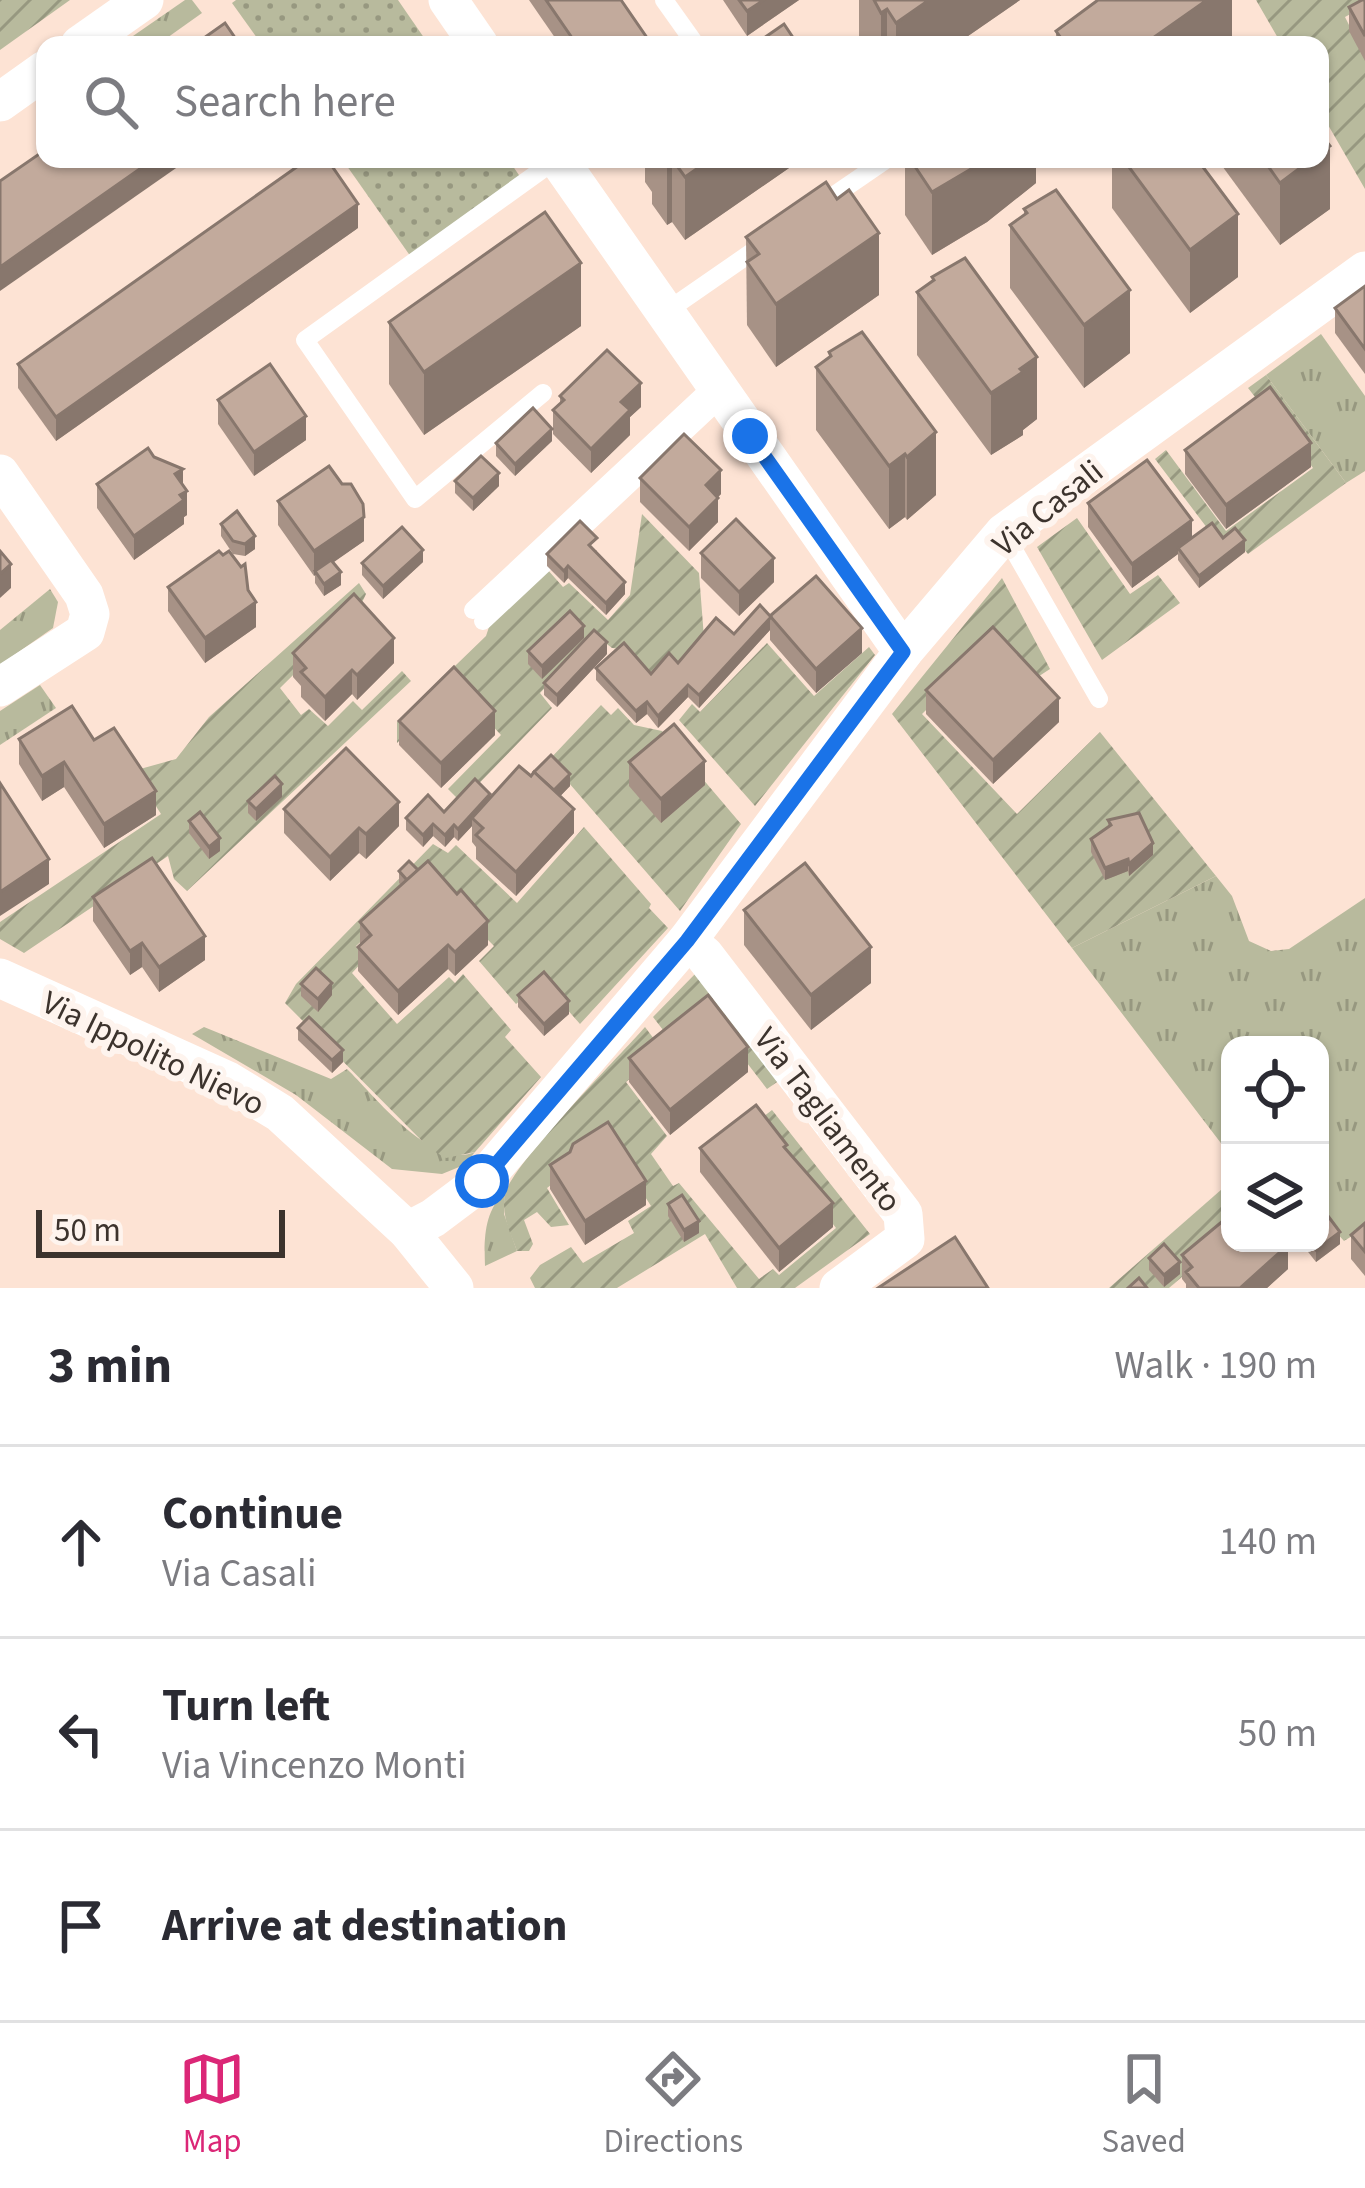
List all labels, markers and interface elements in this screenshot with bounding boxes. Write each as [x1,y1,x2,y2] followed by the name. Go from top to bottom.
[36,36,1329,168] search box
[78,69,144,135] icon: search
[174,70,396,134] text: Search here
[723,409,777,463] route end
[982,449,1114,568] street label: Via Casali
[34,979,273,1128] street label: Via Ippolito Nievo
[743,1018,913,1222] street label: Via Tagliamento
[1221,1036,1329,1252] map controls
[1221,1036,1329,1144] button: locate
[1221,1144,1329,1252] button: layers
[455,1154,509,1208] route start
[36,1204,285,1257] scale bar
[54,1207,121,1254] text: 50 m
[48,1330,172,1402] text: 3 min
[1114,1338,1317,1394] text: Walk · 190 m
[162,1482,343,1546] text: Continue
[48,1509,114,1575] icon: ahead
[1219,1514,1317,1570] text: 140 m
[162,1546,317,1602] text: Via Casali
[162,1674,330,1738] text: Turn left
[48,1701,114,1767] icon: left
[1238,1706,1317,1762] text: 50 m
[162,1738,467,1794] text: Via Vincenzo Monti
[48,1893,114,1959] icon: arrive
[162,1894,567,1958] text: Arrive at destination
[179,2046,245,2165] tab: Map
[604,2046,743,2165] tab: Directions
[1102,2046,1186,2165] tab: Saved

